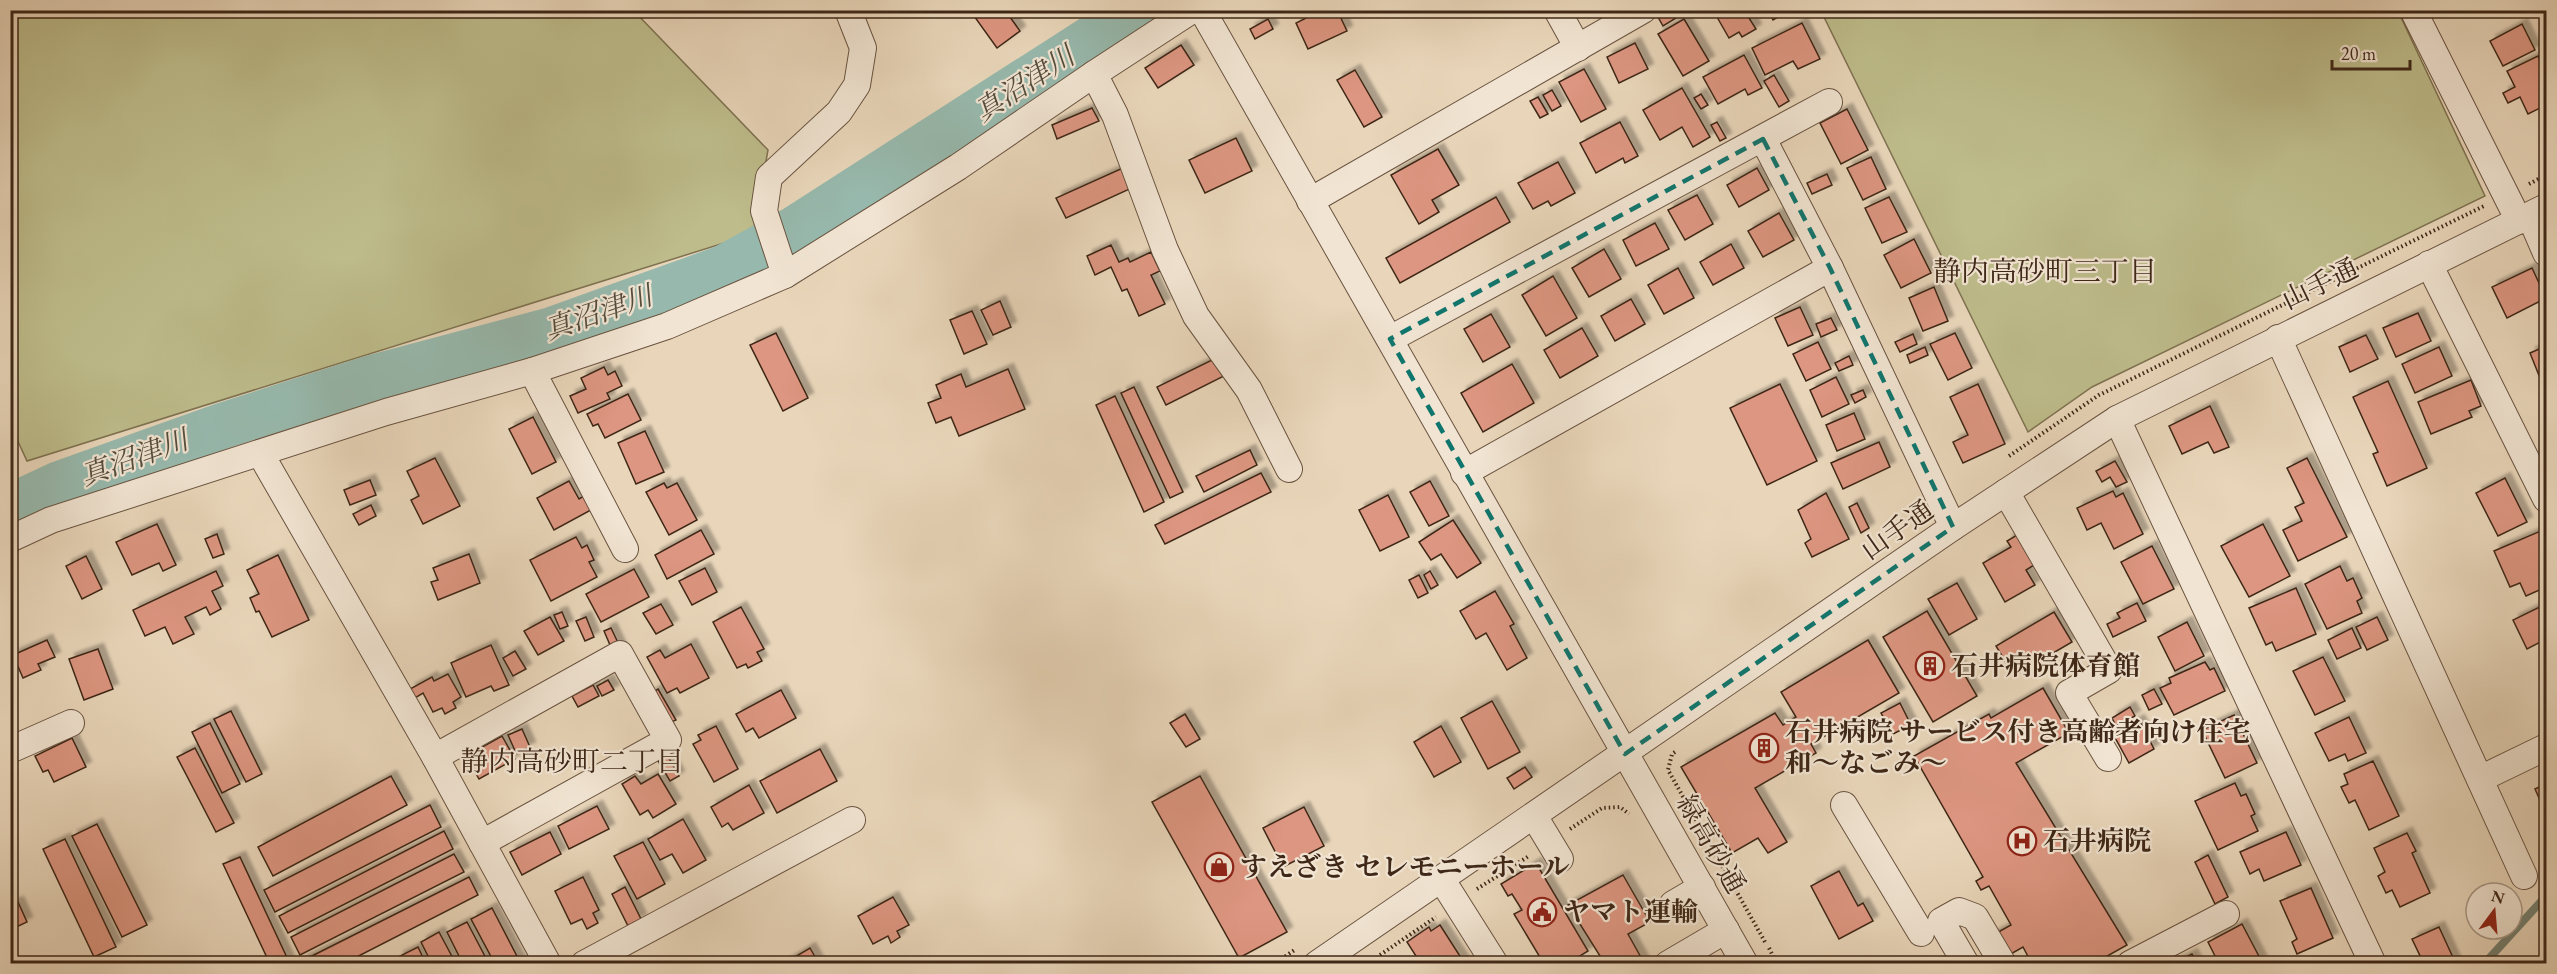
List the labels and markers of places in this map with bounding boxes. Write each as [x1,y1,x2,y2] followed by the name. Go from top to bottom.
[1951,648,2140,683] place label: 石井病院体育館
[1914,650,1946,682] building icon: 石井病院体育館
[1785,714,2250,780] place label: 石井病院 サービス付き高齢者向け住宅 和～なごみ～
[1748,732,1780,764] building icon: 石井病院 サービス付き高齢者向け住宅 和～なごみ～
[2043,823,2151,858] place label: 石井病院
[2006,825,2038,857] hospital icon: 石井病院
[1240,849,1570,884] place label: すえざき セレモニーホール
[1203,851,1235,883] shop icon: すえざき セレモニーホール
[1563,894,1698,929] place label: ヤマト運輸
[1526,896,1558,928] public building icon: ヤマト運輸

